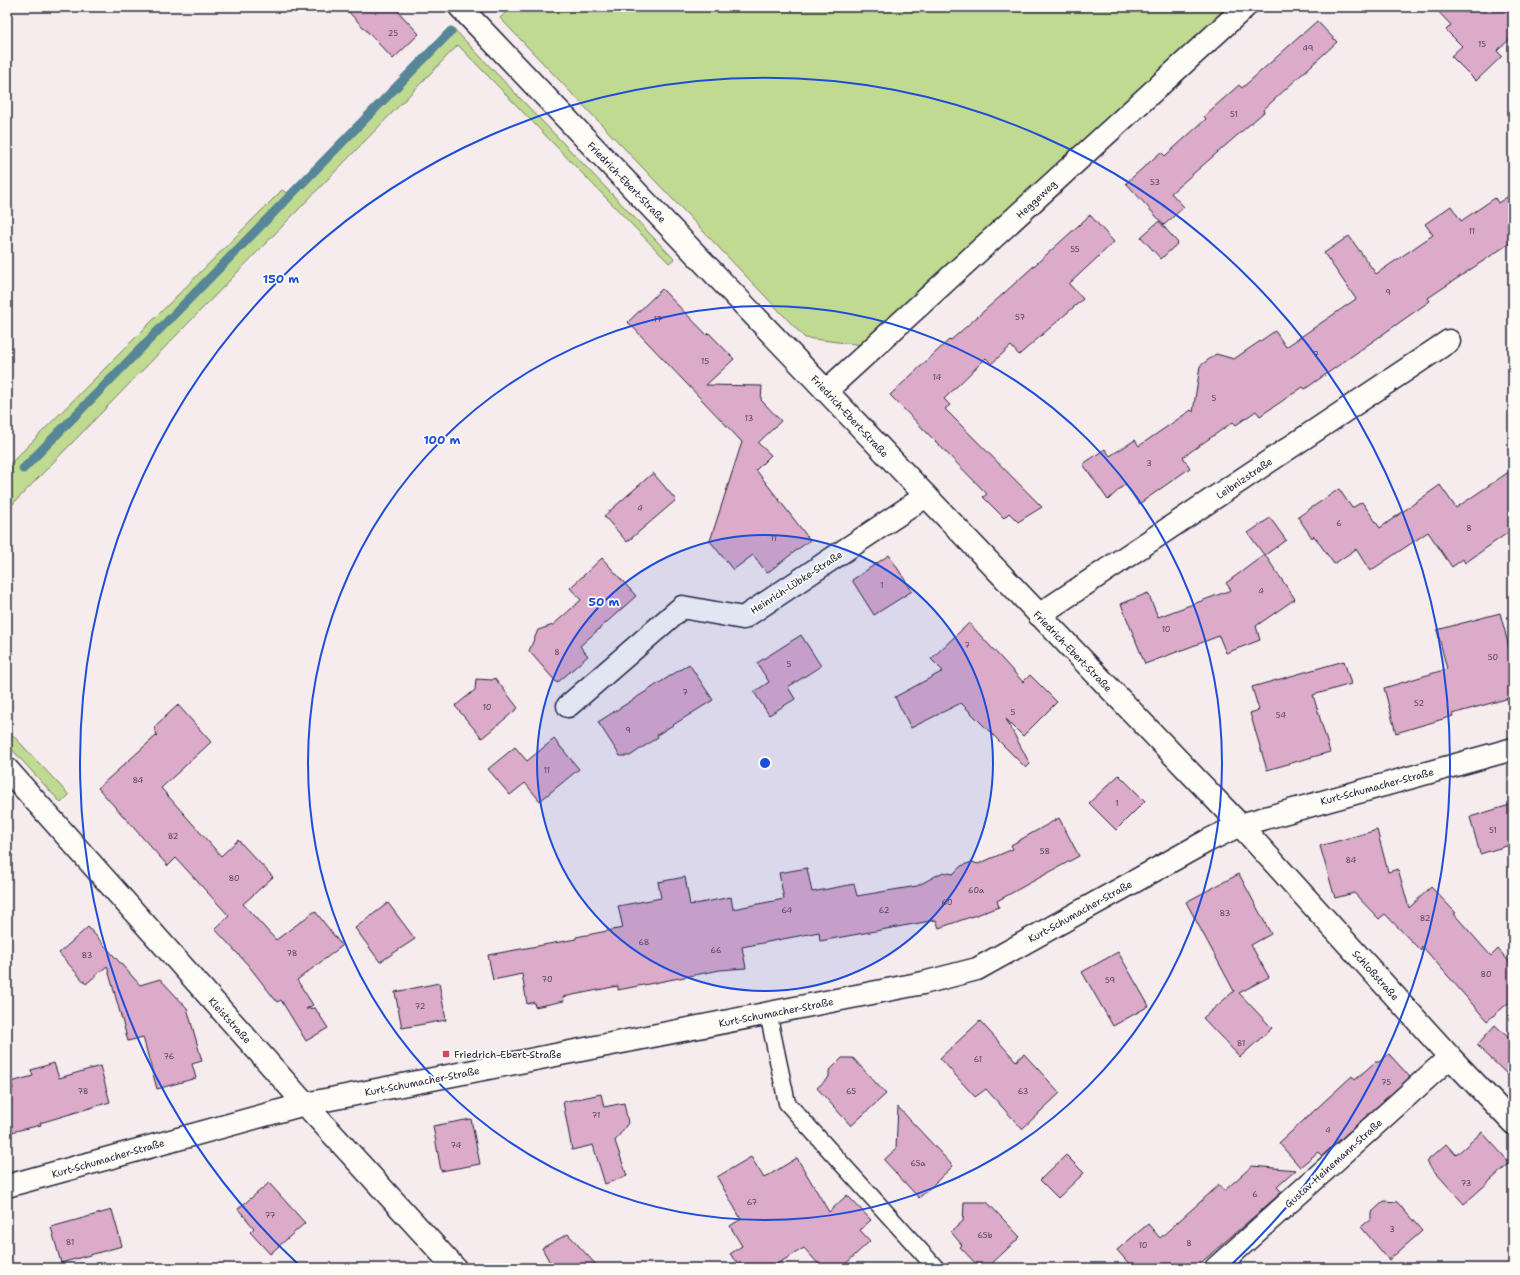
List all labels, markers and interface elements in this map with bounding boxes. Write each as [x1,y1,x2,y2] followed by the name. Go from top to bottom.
[388,28,398,39] house number: 25
[1478,39,1486,50] house number: 15
[1303,43,1313,54] house number: 49
[1230,109,1238,120] house number: 51
[585,139,669,226] street label: Friedrich-Ebert-Straße
[1013,177,1059,221] street label: Heggeweg
[1150,177,1160,188] house number: 53
[1469,226,1475,237] house number: 11
[1070,244,1080,255] house number: 55
[263,271,299,287] text: 150 m
[1385,287,1391,298] house number: 9
[1015,312,1025,323] house number: 57
[654,314,663,325] house number: 17
[1313,349,1319,360] house number: 7
[701,356,709,367] house number: 15
[933,372,942,383] house number: 14
[808,373,891,460] street label: Friedrich-Ebert-Straße
[1212,393,1217,404] house number: 5
[745,413,753,424] house number: 13
[424,432,461,448] text: 100 m
[1214,455,1275,502] street label: Leibnizstraße
[1146,458,1152,469] house number: 3
[637,503,643,514] house number: 4
[1336,518,1342,529] house number: 6
[1466,523,1472,534] house number: 8
[771,533,777,544] house number: 11
[748,548,845,617] street label: Heinrich-Lübke-Straße
[880,580,884,591] house number: 1
[1258,586,1264,597] house number: 4
[589,594,620,610] text: 50 m
[1031,608,1115,695] street label: Friedrich-Ebert-Straße
[1162,624,1170,635] house number: 10
[964,640,970,651] house number: 7
[554,647,560,658] house number: 8
[1488,652,1498,663] house number: 50
[787,659,792,670] house number: 5
[682,687,688,698] house number: 7
[1414,698,1424,709] house number: 52
[483,702,491,713] house number: 10
[1011,707,1016,718] house number: 5
[1276,710,1287,721] house number: 54
[625,725,631,736] house number: 9
[758,756,772,770] centre of rings
[544,765,550,776] house number: 11
[1319,765,1436,808] street label: Kurt-Schumacher-Straße
[133,775,144,786] house number: 84
[1115,798,1119,809] house number: 1
[1489,825,1497,836] house number: 51
[168,831,179,842] house number: 82
[1040,846,1050,857] house number: 58
[1346,855,1357,866] house number: 84
[228,873,240,884] house number: 80
[1026,877,1135,945] street label: Kurt-Schumacher-Straße
[968,885,984,896] house number: 60a
[942,897,953,908] house number: 60
[782,905,793,916] house number: 64
[879,905,890,916] house number: 62
[1220,908,1230,919] house number: 83
[1420,913,1431,924] house number: 82
[639,937,649,948] house number: 68
[711,945,722,956] house number: 66
[1350,947,1402,1003] street label: Schloßstraße
[287,948,297,959] house number: 78
[82,950,92,961] house number: 83
[1480,969,1492,980] house number: 80
[541,974,553,985] house number: 70
[1105,975,1115,986] house number: 59
[205,994,254,1046] street label: Kleiststraße
[717,995,835,1030] street label: Kurt-Schumacher-Straße
[415,1001,426,1012] house number: 72
[1237,1038,1245,1049] house number: 81
[454,1048,562,1061] place label: Friedrich-Ebert-Straße
[441,1049,451,1059] marker: Friedrich-Ebert-Straße
[164,1051,175,1062] house number: 76
[974,1054,982,1065] house number: 61
[363,1064,481,1099] street label: Kurt-Schumacher-Straße
[1381,1077,1391,1088] house number: 75
[78,1086,88,1097] house number: 78
[846,1086,856,1097] house number: 65
[1018,1086,1028,1097] house number: 63
[592,1110,600,1121] house number: 71
[1282,1116,1385,1211] street label: Gustav-Heinemann-Straße
[1325,1125,1331,1136] house number: 4
[50,1136,166,1181] street label: Kurt-Schumacher-Straße
[451,1140,462,1151] house number: 74
[910,1158,926,1169] house number: 65a
[1461,1178,1471,1189] house number: 73
[1252,1189,1258,1200] house number: 6
[747,1197,758,1208] house number: 67
[265,1210,276,1221] house number: 77
[1389,1224,1395,1235] house number: 3
[978,1230,993,1241] house number: 65b
[66,1237,74,1248] house number: 81
[1186,1238,1192,1249] house number: 8
[1139,1240,1147,1251] house number: 10

